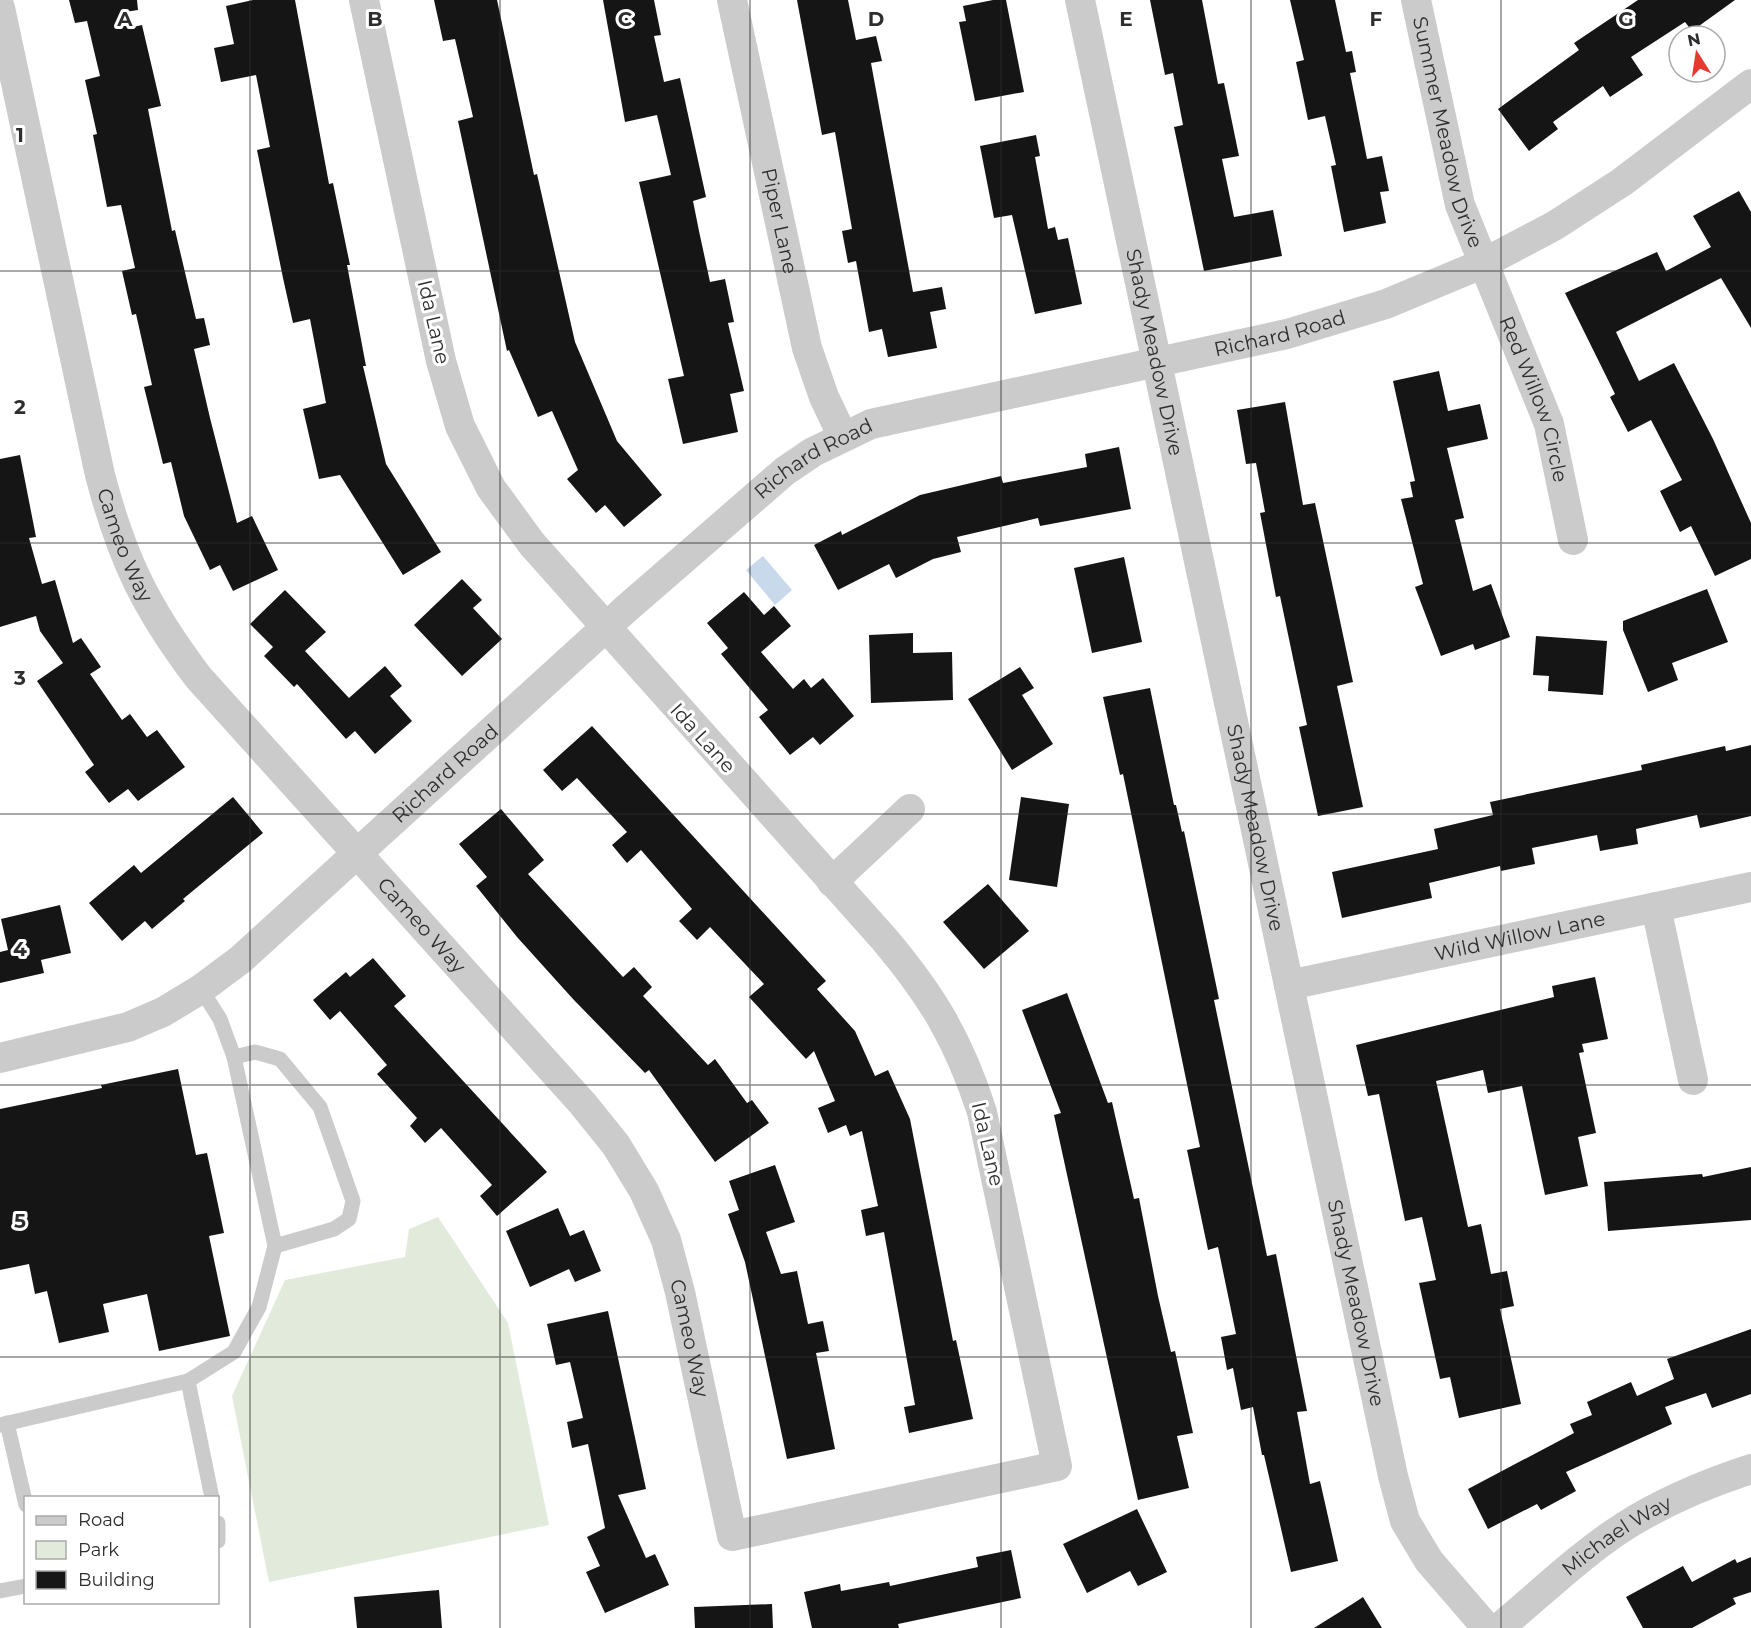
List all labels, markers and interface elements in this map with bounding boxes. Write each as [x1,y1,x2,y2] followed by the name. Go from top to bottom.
[116,7,133,31] text: A
[367,7,383,31] text: B
[618,7,633,31] text: C
[868,7,884,31] text: D
[1119,7,1133,31] text: E
[1370,7,1383,31] text: F
[1618,7,1634,31] text: G
[1408,14,1488,251] street label: Summer Meadow Drive
[1667,24,1727,84] north arrow
[1686,29,1702,50] text: N
[16,123,24,147] text: 1
[757,166,803,276] street label: Piper Lane
[1121,246,1188,458] street label: Shady Meadow Drive
[413,277,455,367] street label: Ida Lane
[1212,305,1349,361] street label: Richard Road
[1494,313,1573,484] street label: Red Willow Circle
[14,395,26,419] text: 2
[749,413,876,504] street label: Richard Road
[92,486,158,606] street label: Cameo Way
[13,666,26,690] text: 3
[665,698,741,778] street label: Ida Lane
[387,719,503,828] street label: Richard Road
[1222,722,1289,933] street label: Shady Meadow Drive
[373,872,471,978] street label: Cameo Way
[1432,906,1607,966] street label: Wild Willow Lane
[13,937,27,961] text: 4
[967,1099,1009,1189] street label: Ida Lane
[1323,1197,1390,1409] street label: Shady Meadow Drive
[14,1209,26,1233] text: 5
[665,1276,714,1400] street label: Cameo Way
[1557,1490,1675,1581] street label: Michael Way
[24,1496,219,1604] legend
[78,1509,125,1531] text: Road
[78,1539,119,1561] text: Park
[78,1569,155,1591] text: Building

